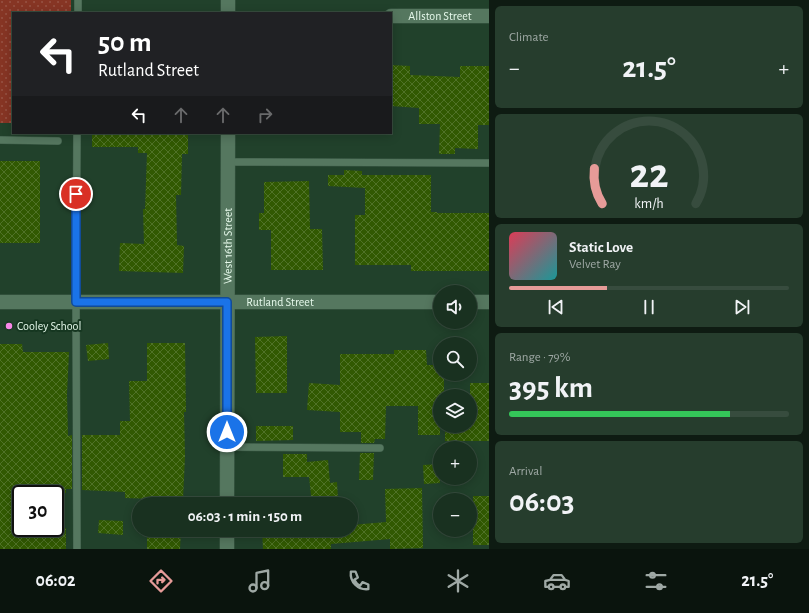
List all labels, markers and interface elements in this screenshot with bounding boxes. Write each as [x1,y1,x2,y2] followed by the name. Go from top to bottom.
[408,10,472,22] street label: Allston Street
[32,28,84,80] icon: left
[98,29,152,57] text: 50 m
[509,31,548,44] text: Climate
[622,53,676,83] text: 21.5°
[509,57,520,79] text: −
[778,57,789,79] text: +
[98,62,199,80] text: Rutland Street
[128,104,150,126] icon: left
[170,104,192,126] icon: ahead
[212,104,234,126] icon: ahead
[254,104,276,126] icon: right
[629,154,669,195] text: 22
[59,177,93,211] pin
[65,183,87,205] icon: arrive
[634,197,664,211] text: km/h
[222,208,234,284] street label: West 16th Street
[569,240,633,255] text: Static Love
[569,258,621,271] text: Velvet Ray
[433,285,477,537] map controls
[433,285,477,329] button: sound
[246,296,314,308] street label: Rutland Street
[545,296,567,318] icon: previous
[638,296,660,318] icon: pause
[731,296,753,318] icon: next
[17,320,81,333] place label: Cooley School
[4,321,14,331] marker: Cooley School
[433,337,477,381] button: search
[509,351,570,364] text: Range · 79%
[509,373,593,403] text: 395 km
[433,389,477,433] button: layers
[206,411,248,453] position arrow
[433,441,477,485] button: +
[509,465,542,478] text: Arrival
[12,485,64,537] speed limit sign: 30
[509,487,575,517] text: 06:03
[433,493,477,537] button: −
[188,509,302,524] text: 06:03 · 1 min · 150 m
[147,567,175,595] icon: directions
[246,567,274,595] icon: music
[345,567,373,595] icon: phone
[444,567,472,595] icon: climate
[543,567,571,595] icon: car
[642,567,670,595] icon: filters
[36,572,76,590] text: 06:02
[741,572,773,590] text: 21.5°

